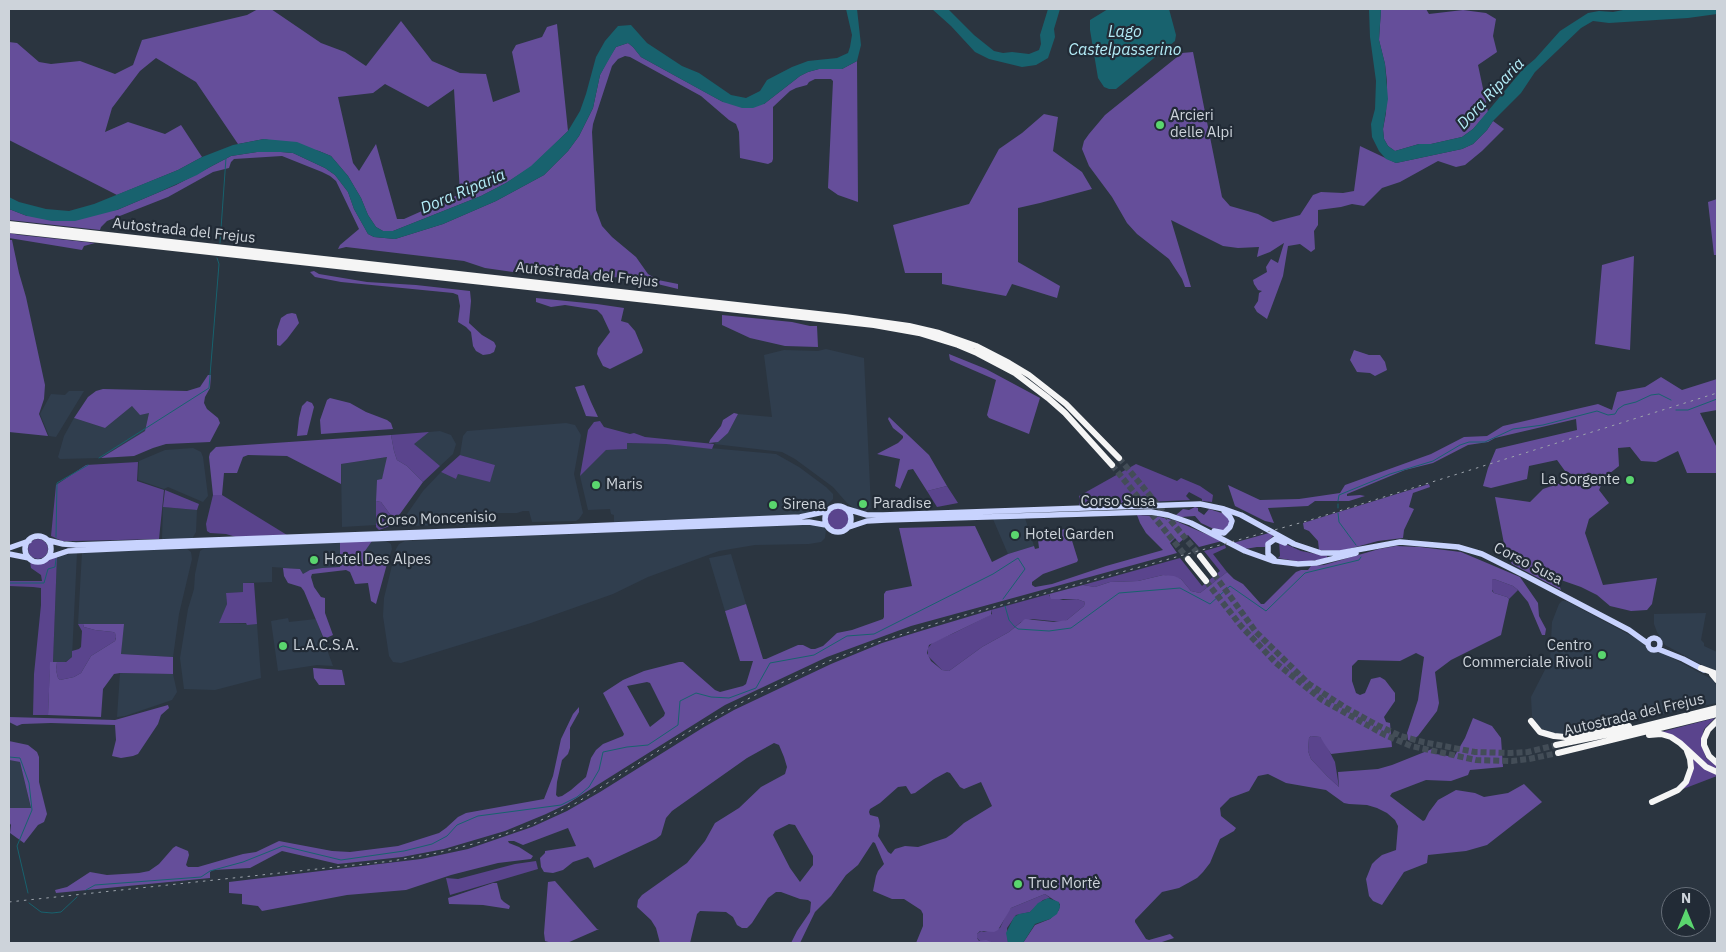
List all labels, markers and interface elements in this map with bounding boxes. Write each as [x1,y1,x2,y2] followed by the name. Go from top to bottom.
[1068,22,1182,60] water label: Lago Castelpasserino
[1453,55,1529,133] water label: Dora Riparia
[1170,107,1233,142] place label: Arcieri delle Alpi
[1154,119,1166,131] marker: Arcieri delle Alpi
[418,166,508,218] water label: Dora Riparia
[112,215,256,247] street label: Autostrada del Frejus
[515,259,659,291] street label: Autostrada del Frejus
[1541,471,1620,489] place label: La Sorgente
[1624,474,1636,486] marker: La Sorgente
[606,476,643,494] place label: Maris
[590,479,602,491] marker: Maris
[1080,493,1156,511] street label: Corso Susa
[873,495,931,513] place label: Paradise
[783,496,826,514] place label: Sirena
[857,498,869,510] marker: Paradise
[767,499,779,511] marker: Sirena
[377,508,497,530] street label: Corso Moncenisio
[1025,526,1114,544] place label: Hotel Garden
[1009,529,1021,541] marker: Hotel Garden
[1490,539,1566,589] street label: Corso Susa
[324,551,431,569] place label: Hotel Des Alpes
[308,554,320,566] marker: Hotel Des Alpes
[293,637,359,655] place label: L.A.C.S.A.
[1462,637,1592,672] place label: Centro Commerciale Rivoli
[277,640,289,652] marker: L.A.C.S.A.
[1596,649,1608,661] marker: Centro Commerciale Rivoli
[1562,690,1706,740] street label: Autostrada del Frejus
[1028,875,1101,893] place label: Truc Mortè
[1012,878,1024,890] marker: Truc Mortè
[1661,887,1711,937] north arrow
[1681,889,1691,907] text: N

